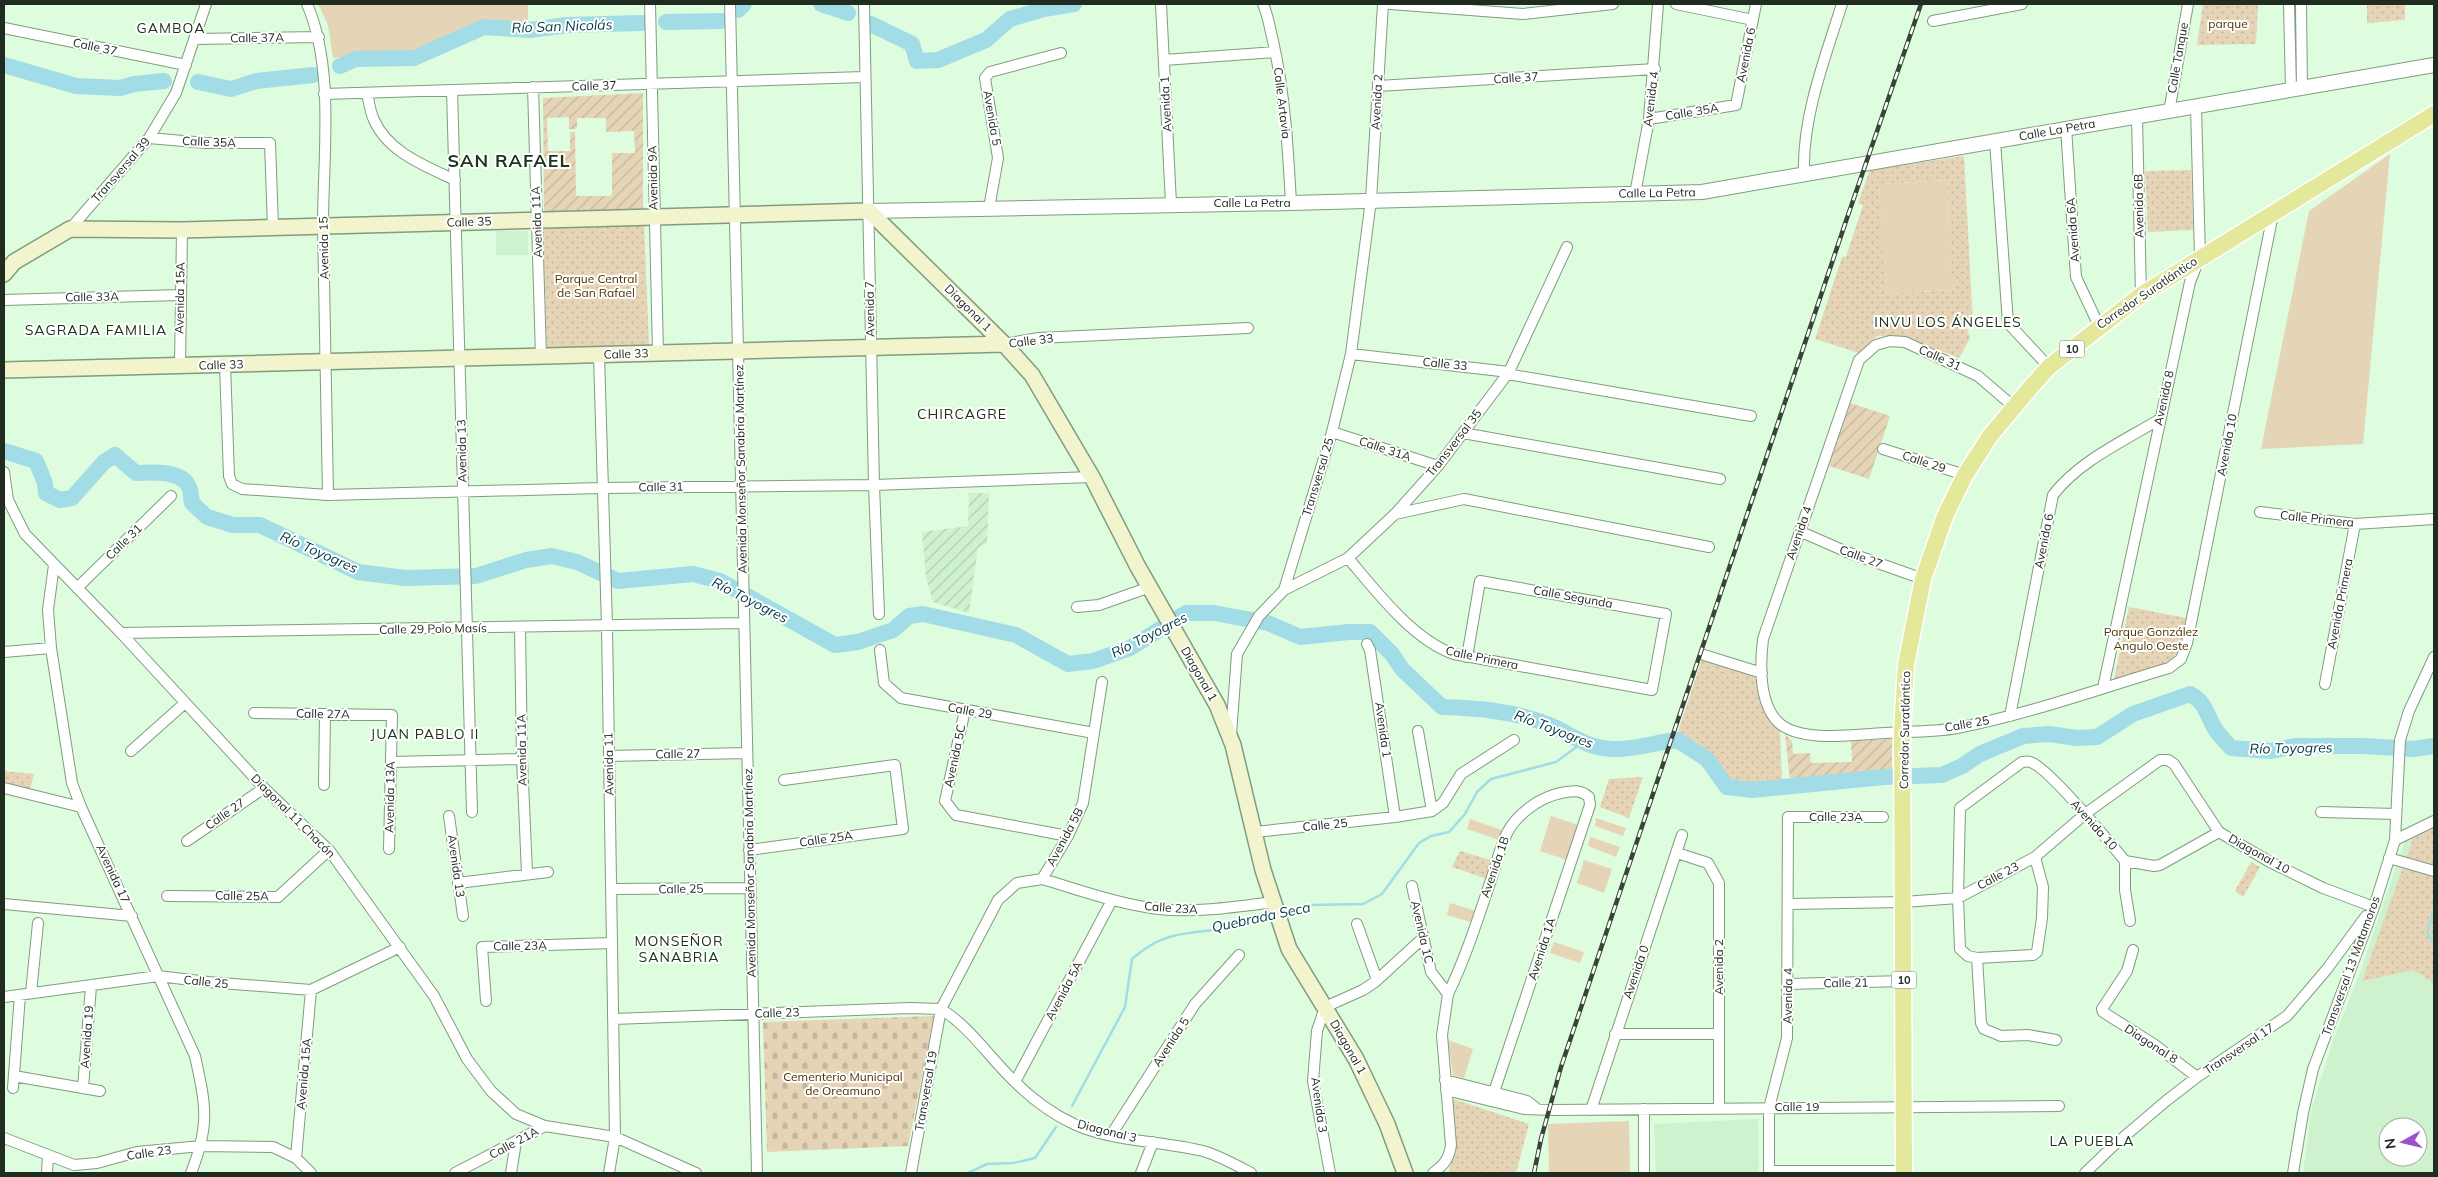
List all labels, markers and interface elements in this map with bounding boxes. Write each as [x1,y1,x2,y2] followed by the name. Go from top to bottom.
[511,15,613,37] water label: Río San Nicolás
[2208,16,2248,31] park label: parque
[137,19,205,37] district label: GAMBOA
[2164,21,2191,95] street label: Calle Tanque
[1733,26,1758,84] street label: Avenida 6
[230,30,284,45] street label: Calle 37A
[72,34,119,59] street label: Calle 37
[1271,66,1294,140] street label: Calle Artavia
[1493,68,1539,87] street label: Calle 37
[1640,70,1661,128] street label: Avenida 4
[1368,74,1385,130] street label: Avenida 2
[1157,76,1174,132] street label: Avenida 1
[571,77,617,94] street label: Calle 37
[980,89,1005,147] street label: Avenida 5
[1664,100,1720,123] street label: Calle 35A
[2018,115,2096,144] street label: Calle La Petra
[182,133,236,150] street label: Calle 35A
[88,134,153,205] street label: Transversal 39
[644,145,661,211] street label: Avenida 9A
[447,149,571,172] district label: SAN RAFAEL
[2130,174,2147,238] street label: Avenida 6B
[1618,184,1696,201] street label: Calle La Petra
[528,186,545,258] street label: Avenida 11A
[1213,195,1291,210] street label: Calle La Petra
[2063,197,2082,263] street label: Avenida 6A
[446,213,492,230] street label: Calle 35
[315,216,332,280] street label: Avenida 15
[2094,253,2200,332] street label: Corredor Suratlántico
[171,262,188,334] street label: Avenida 15A
[555,271,637,300] park label: Parque Central de San Rafael
[862,281,877,337] street label: Avenida 7
[942,281,995,334] street label: Diagonal 1
[65,289,119,304] street label: Calle 33A
[1874,313,2022,331] district label: INVU LOS ÁNGELES
[25,321,167,339] district label: SAGRADA FAMILIA
[1008,330,1054,351] street label: Calle 33
[2060,340,2084,358] road number: 10
[1917,342,1964,374] street label: Calle 31
[603,345,649,362] street label: Calle 33
[1422,354,1468,373] street label: Calle 33
[198,356,244,373] street label: Calle 33
[731,364,750,574] street label: Avenida Monseñor Sanabria Martínez
[2150,369,2177,427] street label: Avenida 8
[917,405,1007,423] district label: CHIRCAGRE
[1423,406,1485,479] street label: Transversal 35
[2213,412,2240,477] street label: Avenida 10
[453,419,470,483] street label: Avenida 13
[1357,433,1413,464] street label: Calle 31A
[1298,436,1337,518] street label: Transversal 25
[1900,447,1948,476] street label: Calle 29
[638,479,684,494] street label: Calle 31
[1782,504,1815,562] street label: Avenida 4
[2279,507,2355,530] street label: Calle Primera
[2031,512,2056,570] street label: Avenida 6
[102,521,145,563] street label: Calle 31
[277,527,361,577] water label: Río Toyogres
[1837,542,1885,571] street label: Calle 27
[2323,557,2356,651] street label: Avenida Primera
[709,573,791,627] water label: Río Toyogres
[1532,582,1614,611] street label: Calle Segunda
[1108,608,1190,662] water label: Río Toyogres
[379,620,487,637] street label: Calle 29 Polo Masís
[2104,624,2198,653] park label: Parque González Angulo Oeste
[1444,642,1520,673] street label: Calle Primera
[1178,644,1221,704] street label: Diagonal 1
[1896,671,1913,789] street label: Corredor Suratlántico
[947,699,994,722] street label: Calle 29
[1372,701,1395,759] street label: Avenida 1
[296,706,350,721] street label: Calle 27A
[1512,706,1596,752] water label: Río Toyogres
[1943,712,1990,735] street label: Calle 25
[513,714,530,786] street label: Avenida 11A
[941,723,969,789] street label: Avenida 5C
[371,725,479,743] district label: JUAN PABLO II
[600,732,617,796] street label: Avenida 11
[2249,738,2333,758] water label: Río Toyogres
[655,746,701,761] street label: Calle 27
[381,761,398,833] street label: Avenida 13A
[740,768,759,978] street label: Avenida Monseñor Sanabria Martínez
[248,770,339,861] street label: Diagonal 11 Chacón
[202,795,247,833] street label: Calle 27
[2068,796,2121,853] street label: Avenida 10
[1043,805,1086,869] street label: Avenida 5B
[1809,809,1863,824] street label: Calle 23A
[1302,815,1348,834] street label: Calle 25
[798,827,854,850] street label: Calle 25A
[2226,831,2292,877] street label: Diagonal 10
[445,834,468,898] street label: Avenida 13
[1477,834,1512,900] street label: Avenida 1B
[93,842,134,906] street label: Avenida 17
[1974,858,2021,893] street label: Calle 23
[658,881,704,896] street label: Calle 25
[215,888,269,903] street label: Calle 25A
[2318,894,2383,1038] street label: Transversal 13 Matamoros
[1144,898,1199,917] street label: Calle 23A
[1210,898,1312,936] water label: Quebrada Seca
[1408,899,1437,965] street label: Avenida 1C
[1524,916,1559,982] street label: Avenida 1A
[634,932,724,966] district label: MONSEÑOR SANABRIA
[493,938,547,953] street label: Calle 23A
[1711,939,1726,995] street label: Avenida 2
[1619,943,1652,1001] street label: Avenida 0
[1042,959,1085,1023] street label: Avenida 5A
[1780,968,1795,1024] street label: Avenida 4
[183,972,229,991] street label: Calle 25
[1892,972,1916,988] road number: 10
[1823,975,1869,990] street label: Calle 21
[754,1004,800,1021] street label: Calle 23
[77,1005,96,1069] street label: Avenida 19
[1149,1014,1192,1069] street label: Avenida 5
[1327,1017,1370,1077] street label: Diagonal 1
[2201,1020,2277,1078] street label: Transversal 17
[2122,1021,2181,1066] street label: Diagonal 8
[293,1037,314,1110] street label: Avenida 15A
[911,1050,940,1132] street label: Transversal 19
[783,1069,903,1098] park label: Cementerio Municipal de Oreamuno
[1308,1076,1331,1134] street label: Avenida 3
[1775,1099,1819,1114] street label: Calle 19
[1076,1116,1138,1145] street label: Diagonal 3
[2378,1117,2428,1167] north arrow
[486,1123,541,1162] street label: Calle 21A
[2049,1132,2135,1150] district label: LA PUEBLA
[2380,1137,2400,1150] text: N
[126,1142,172,1163] street label: Calle 23

